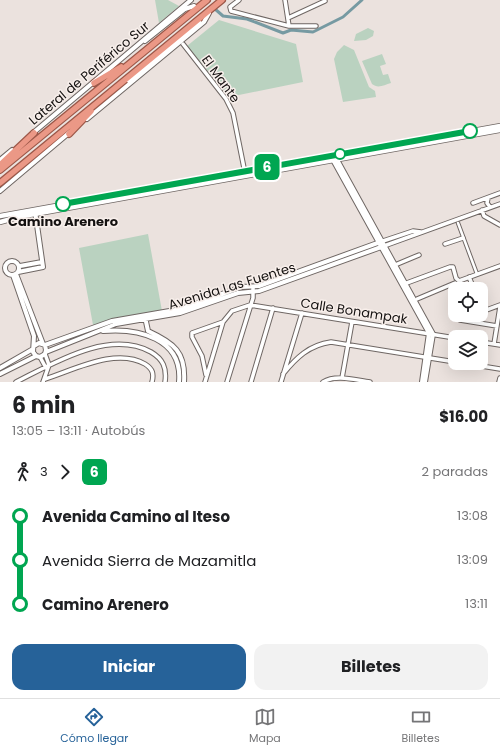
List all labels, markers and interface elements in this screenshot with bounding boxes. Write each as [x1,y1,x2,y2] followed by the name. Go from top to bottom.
[25,17,154,129] street label: Lateral de Periférico Sur
[197,51,245,107] street label: El Mante
[462,123,478,139] unlabelled marker
[334,148,346,160] unlabelled marker
[254,154,280,180] line badge: 6
[263,157,271,177] text: 6
[55,196,71,212] marker: Camino Arenero
[8,212,118,231] place label: Camino Arenero
[166,258,298,314] street label: Avenida Las Fuentes
[448,282,488,370] map controls
[448,282,488,322] button: locate
[299,293,409,329] street label: Calle Bonampak
[448,330,488,370] button: layers
[12,390,75,421] text: 6 min
[439,406,488,427] text: $16.00
[12,421,145,440] text: 13:05 – 13:11 · Autobús
[12,461,34,483] icon: walk
[54,461,76,483] icon: forward
[40,462,48,481] text: 3
[90,462,99,482] text: 6
[421,462,488,481] text: 2 paradas
[42,506,230,527] text: Avenida Camino al Iteso
[457,506,488,525] text: 13:08
[42,550,256,571] text: Avenida Sierra de Mazamitla
[457,550,488,569] text: 13:09
[42,594,169,615] text: Camino Arenero
[465,594,488,613] text: 13:11
[12,644,246,690] button: Iniciar
[254,644,488,690] button: Billetes
[60,706,128,747] tab: Cómo llegar
[249,706,281,747] tab: Mapa
[401,706,440,747] tab: Billetes

